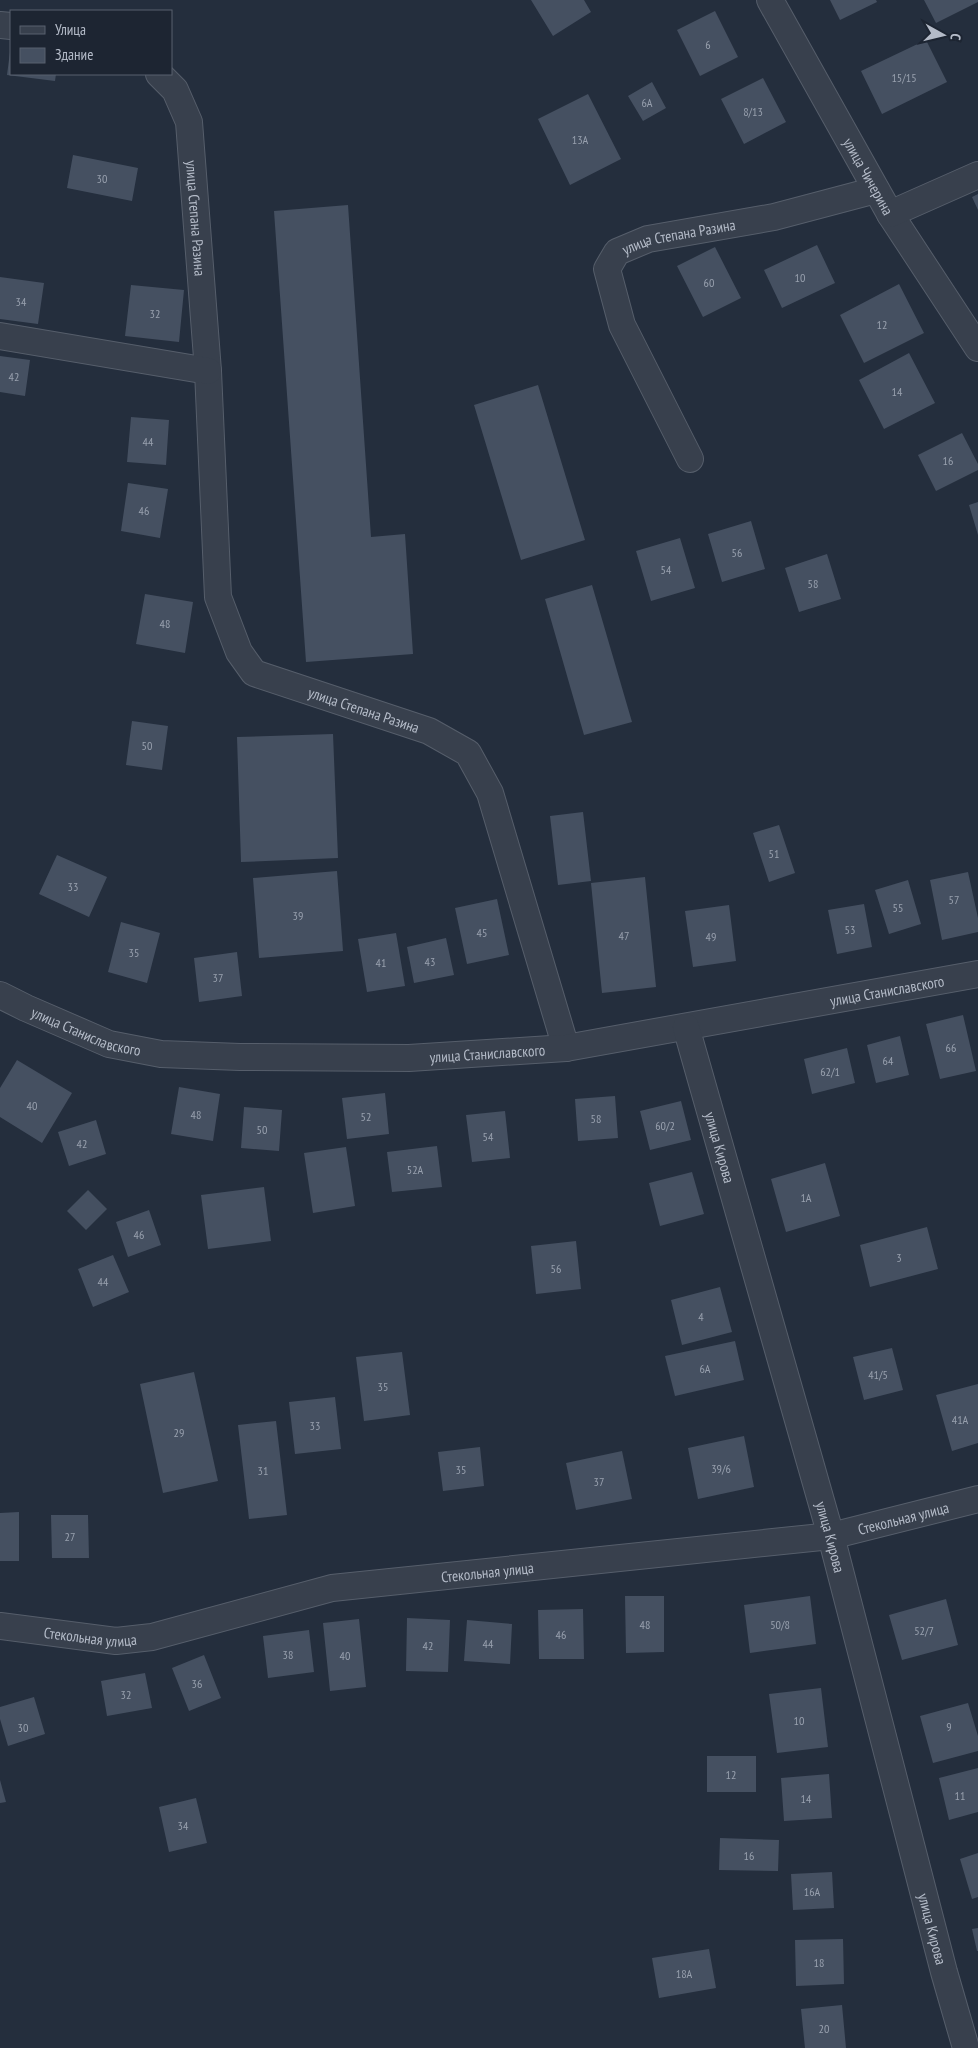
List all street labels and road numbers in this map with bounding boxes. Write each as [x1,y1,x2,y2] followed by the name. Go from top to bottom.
[840,134,898,218] street label: улица Чичерина
[182,160,210,277] street label: улица Степана Разина
[619,214,737,258] street label: улица Степана Разина
[306,682,422,737] street label: улица Степана Разина
[828,971,946,1010] street label: улица Станиславского
[29,1002,143,1059] street label: улица Станиславского
[429,1040,546,1066] street label: улица Станиславского
[701,1109,739,1185] street label: улица Кирова
[856,1497,951,1538] street label: Стекольная улица
[812,1499,850,1574] street label: улица Кирова
[440,1558,535,1586] street label: Стекольная улица
[43,1622,138,1651] street label: Стекольная улица
[914,1891,951,1967] street label: улица Кирова

